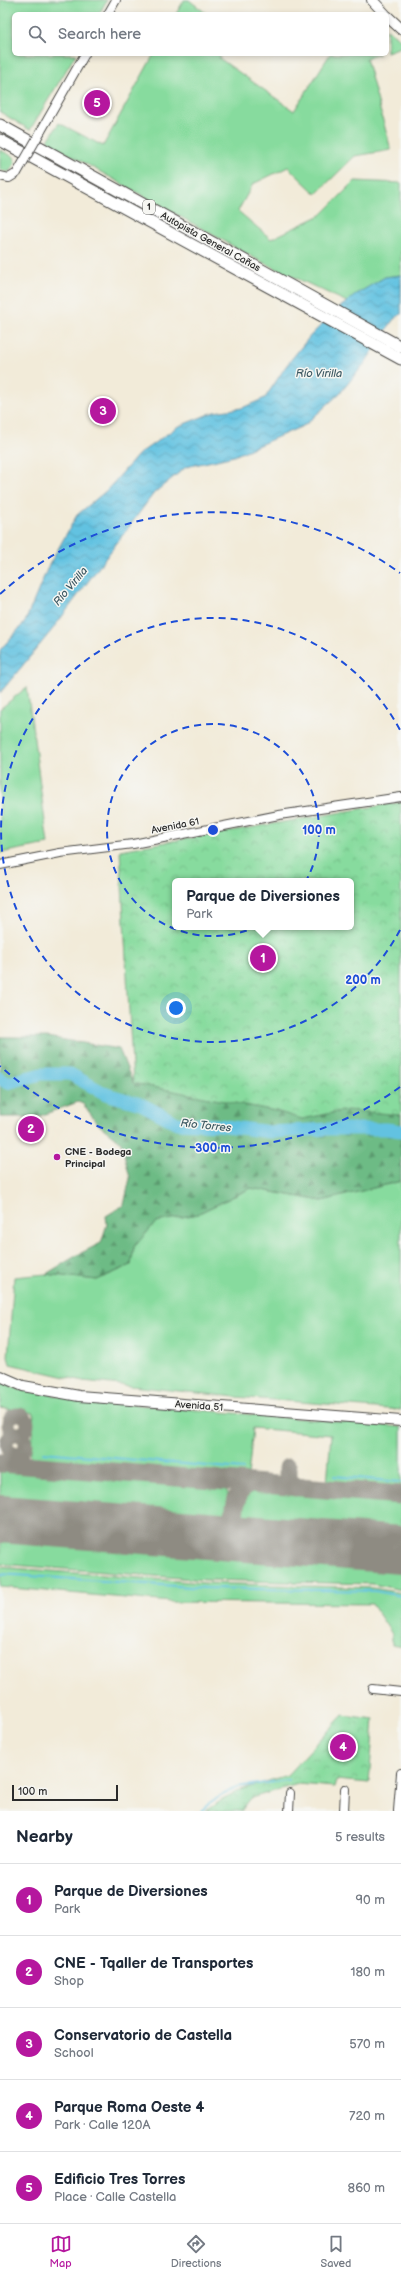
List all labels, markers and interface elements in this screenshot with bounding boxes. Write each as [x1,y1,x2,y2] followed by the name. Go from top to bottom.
[12,12,389,56] search box
[26,23,48,45] icon: search
[58,25,141,44] text: Search here
[84,88,110,118] pin: 5
[143,200,155,214] road number: 1
[159,209,263,274] street label: Autopista General Cañas
[296,367,342,380] water label: Río Virilla
[90,396,116,426] pin: 3
[50,564,90,608] water label: Río Virilla
[150,815,200,837] street label: Avenida 61
[206,823,220,837] centre of rings
[302,823,336,838] text: 100 m
[172,878,354,930] popup
[186,887,340,906] text: Parque de Diversiones
[186,906,212,922] text: Park
[250,943,276,973] pin: 1
[345,973,381,988] text: 200 m
[166,998,186,1018] your location
[18,1114,44,1144] pin: 2
[180,1116,232,1135] water label: Río Torres
[195,1141,231,1156] text: 300 m
[65,1146,132,1170] place label: CNE - Bodega Principal
[52,1152,62,1162] marker: CNE - Bodega Principal
[175,1398,223,1414] street label: Avenida 51
[330,1732,356,1762] pin: 4
[12,1783,118,1802] scale bar
[18,1785,47,1798] text: 100 m
[16,1827,73,1847] text: Nearby
[335,1829,385,1845] text: 5 results
[54,1882,208,1901] text: Parque de Diversiones
[26,1892,32,1908] text: 1
[356,1892,385,1908] text: 90 m
[54,1901,80,1917] text: Park
[54,1954,253,1973] text: CNE - Tqaller de Transportes
[25,1964,33,1980] text: 2
[350,1964,385,1980] text: 180 m
[54,1973,84,1989] text: Shop
[54,2026,232,2045] text: Conservatorio de Castella
[25,2036,33,2052] text: 3
[349,2036,385,2052] text: 570 m
[54,2045,94,2061] text: School
[54,2098,204,2117] text: Parque Roma Oeste 4
[25,2108,33,2124] text: 4
[349,2108,385,2124] text: 720 m
[54,2117,150,2133] text: Park · Calle 120A
[54,2170,185,2189] text: Edificio Tres Torres
[25,2180,33,2196] text: 5
[348,2180,385,2196] text: 860 m
[54,2189,176,2205] text: Place · Calle Castella
[50,2233,72,2270] tab: Map
[171,2233,221,2270] tab: Directions
[321,2233,351,2270] tab: Saved

